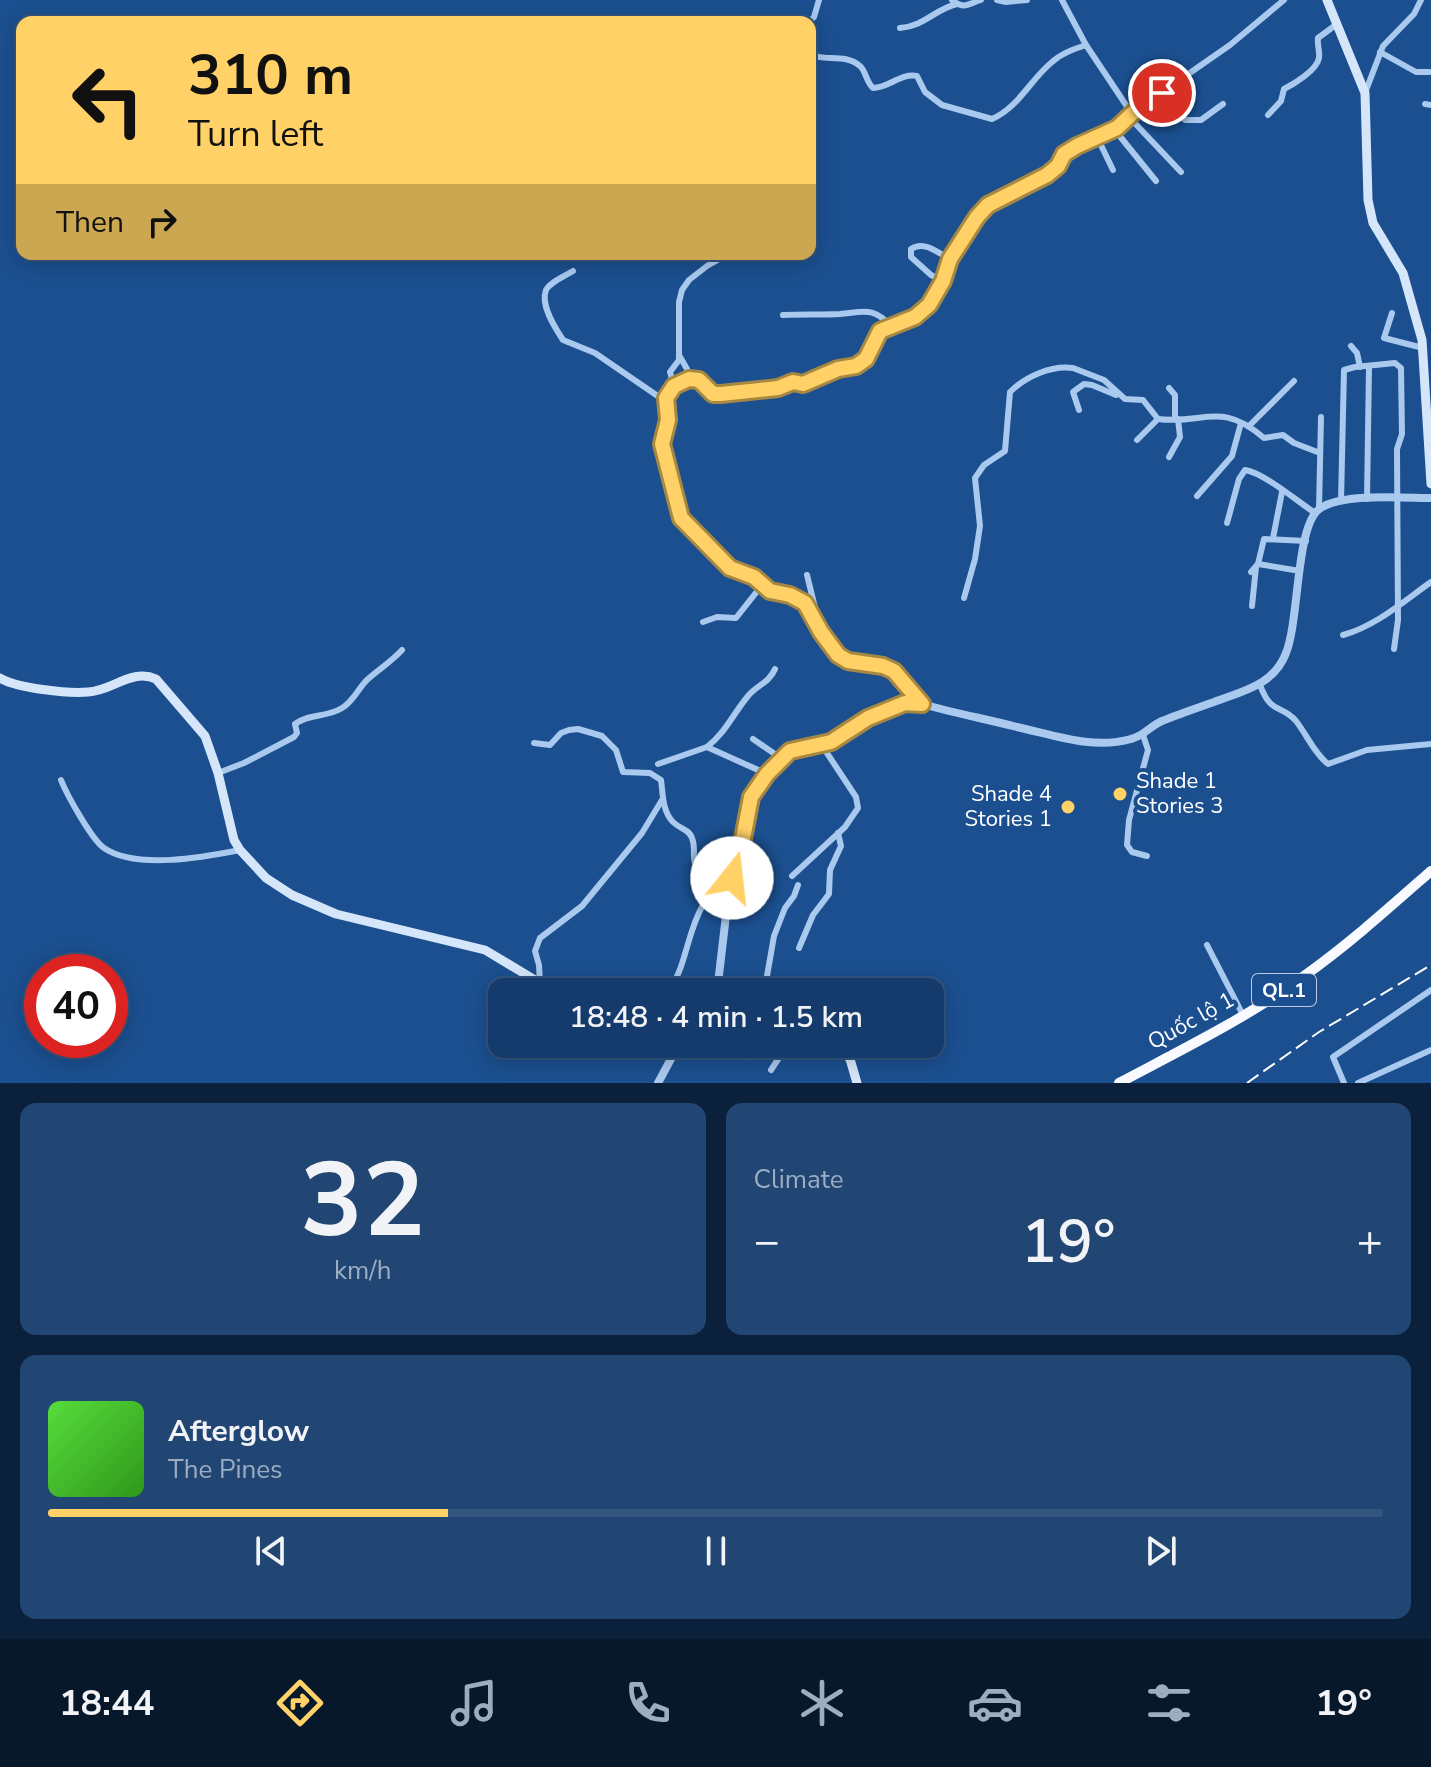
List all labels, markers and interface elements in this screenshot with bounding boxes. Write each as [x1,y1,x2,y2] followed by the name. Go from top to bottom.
[188,37,353,114] text: 310 m
[56,48,160,152] icon: left
[1128,59,1196,127] pin
[1140,71,1184,115] icon: arrive
[188,110,323,159] text: Turn left
[140,200,184,244] icon: right
[56,202,124,243] text: Then
[1136,766,1223,821] place label: Shade 1 Stories 3
[965,779,1052,834] place label: Shade 4 Stories 1
[1111,785,1129,803] marker: Shade 1 Stories 3
[1059,798,1077,816] marker: Shade 4 Stories 1
[690,836,774,920] position arrow
[24,954,128,1058] speed limit sign: 40
[1252,974,1316,1006] road number: QL.1
[1142,985,1240,1057] street label: Quốc lộ 1
[569,997,863,1038] text: 18:48 · 4 min · 1.5 km
[300,1130,425,1272] text: 32
[754,1162,844,1197] text: Climate
[1021,1201,1116,1283] text: 19°
[754,1212,780,1272] text: −
[1357,1212,1383,1272] text: +
[334,1253,391,1288] text: km/h
[168,1411,309,1452] text: Afterglow
[168,1452,283,1487] text: The Pines
[249,1529,293,1573] icon: previous
[694,1529,738,1573] icon: pause
[1139,1529,1183,1573] icon: next
[272,1675,328,1731] icon: directions
[446,1675,502,1731] icon: music
[620,1675,676,1731] icon: phone
[794,1675,850,1731] icon: climate
[967,1675,1023,1731] icon: car
[1141,1675,1197,1731] icon: filters
[59,1679,154,1728] text: 18:44
[1315,1679,1372,1728] text: 19°

